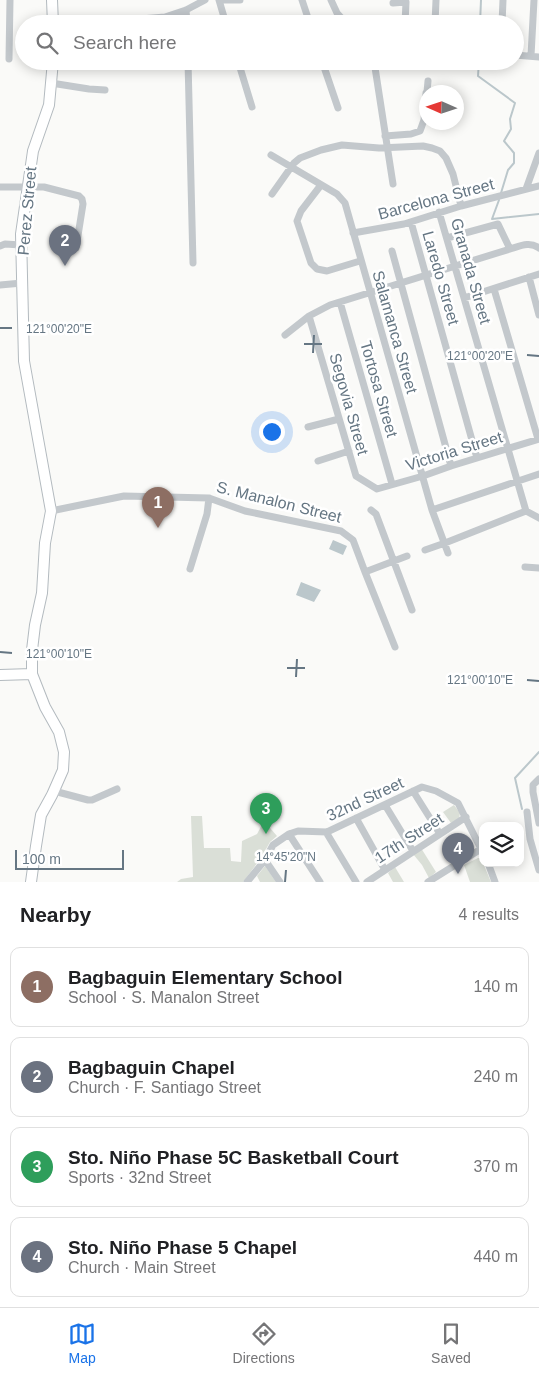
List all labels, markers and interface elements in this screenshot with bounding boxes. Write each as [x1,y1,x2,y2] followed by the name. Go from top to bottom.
[15,15,524,70] search box
[33,29,61,57] icon: search
[73,32,177,53] text: Search here
[419,85,464,130] north arrow
[15,165,39,256] street label: Perez Street
[376,175,496,223] street label: Barcelona Street
[448,216,494,326] street label: Granada Street
[49,225,81,266] pin: 2
[419,229,463,327] street label: Laredo Street
[369,269,421,396] street label: Salamanca Street
[26,322,92,336] text: 121°00'20"E
[357,339,401,440] street label: Tortosa Street
[447,349,513,363] text: 121°00'20"E
[326,351,372,457] street label: Segovia Street
[259,419,285,445] your location
[404,428,505,474] street label: Victoria Street
[215,478,344,526] street label: S. Manalon Street
[142,487,174,528] pin: 1
[26,647,92,661] text: 121°00'10"E
[447,673,513,687] text: 121°00'10"E
[324,774,407,824] street label: 32nd Street
[250,793,282,834] pin: 3
[372,809,447,866] street label: 17th Street
[479,822,524,867] map controls
[479,822,524,867] button: layers
[442,833,474,874] pin: 4
[15,847,124,870] scale bar
[256,850,316,864] text: 14°45'20"N
[22,851,61,867] text: 100 m
[20,903,91,926] text: Nearby
[459,906,519,923] text: 4 results
[68,967,343,988] text: Bagbaguin Elementary School
[33,978,41,995] text: 1
[474,978,518,995] text: 140 m
[68,989,259,1006] text: School · S. Manalon Street
[68,1057,235,1078] text: Bagbaguin Chapel
[33,1068,41,1085] text: 2
[474,1068,518,1085] text: 240 m
[68,1079,261,1096] text: Church · F. Santiago Street
[68,1147,398,1168] text: Sto. Niño Phase 5C Basketball Court
[33,1158,41,1175] text: 3
[474,1158,518,1175] text: 370 m
[68,1169,211,1186] text: Sports · 32nd Street
[68,1237,297,1258] text: Sto. Niño Phase 5 Chapel
[33,1248,41,1265] text: 4
[474,1248,518,1265] text: 440 m
[68,1259,216,1276] text: Church · Main Street
[68,1320,96,1366] tab: Map
[233,1320,295,1366] tab: Directions
[431,1320,471,1366] tab: Saved

